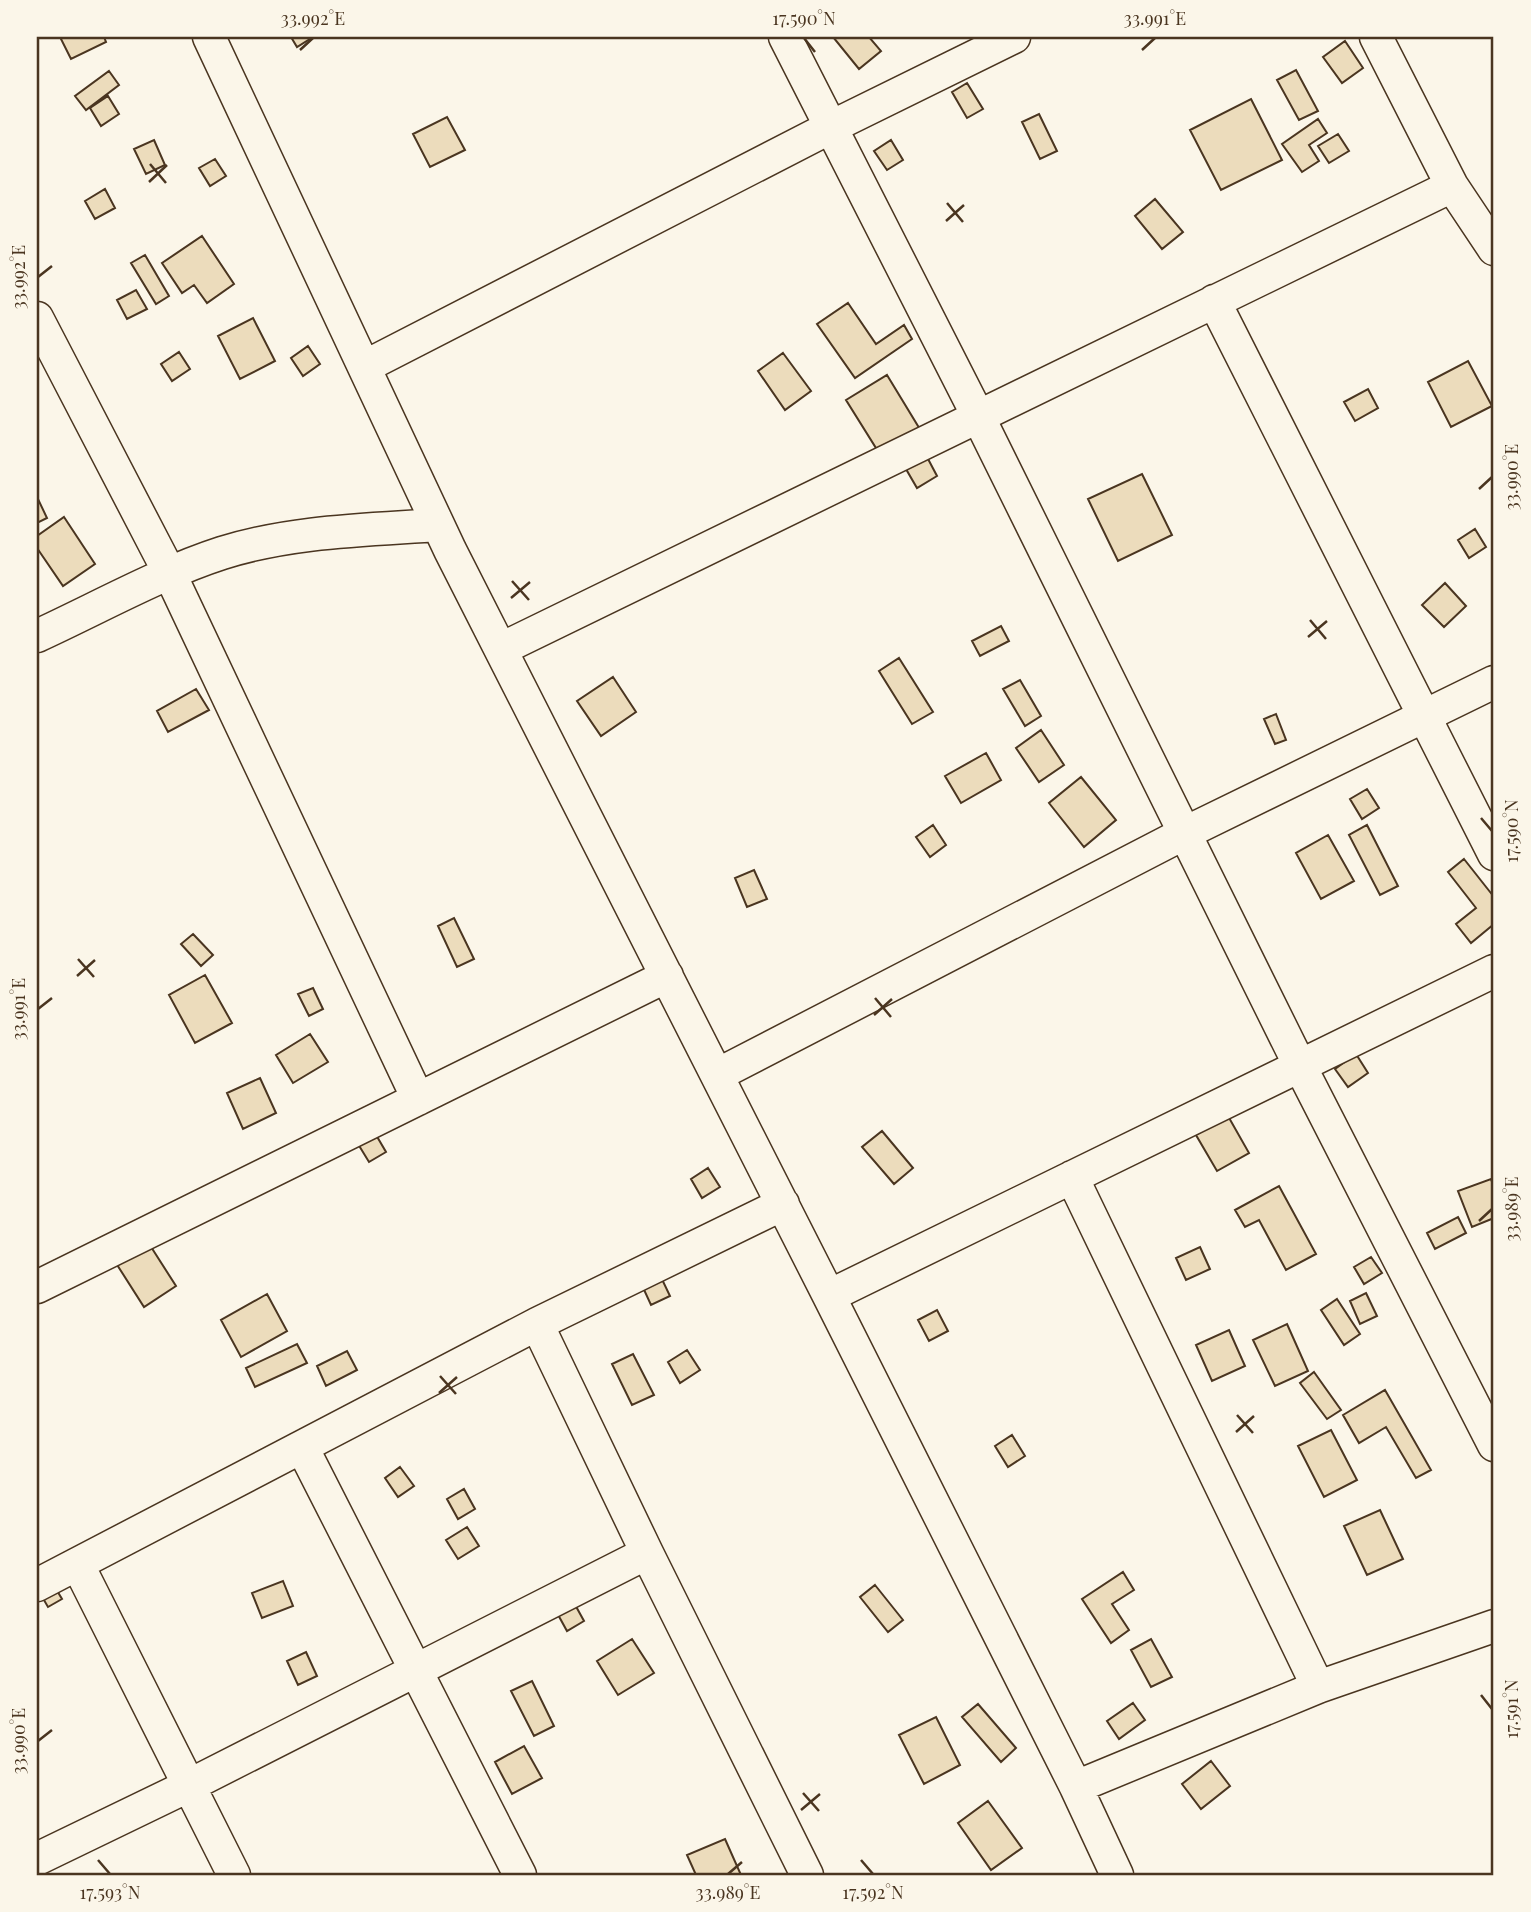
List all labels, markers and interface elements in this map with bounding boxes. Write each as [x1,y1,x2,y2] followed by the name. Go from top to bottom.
[281,6,345,30] text: 33.992°E
[772,6,836,30] text: 17.590°N
[1124,6,1186,30] text: 33.991°E
[6,245,30,309] text: 33.992°E
[1499,444,1523,510] text: 33.990°E
[1499,799,1523,863] text: 17.590°N
[6,978,30,1040] text: 33.991°E
[1499,1177,1523,1241] text: 33.989°E
[1499,1679,1523,1739] text: 17.591°N
[6,1708,30,1774] text: 33.990°E
[80,1880,141,1904] text: 17.593°N
[696,1880,760,1904] text: 33.989°E
[842,1880,904,1904] text: 17.592°N

